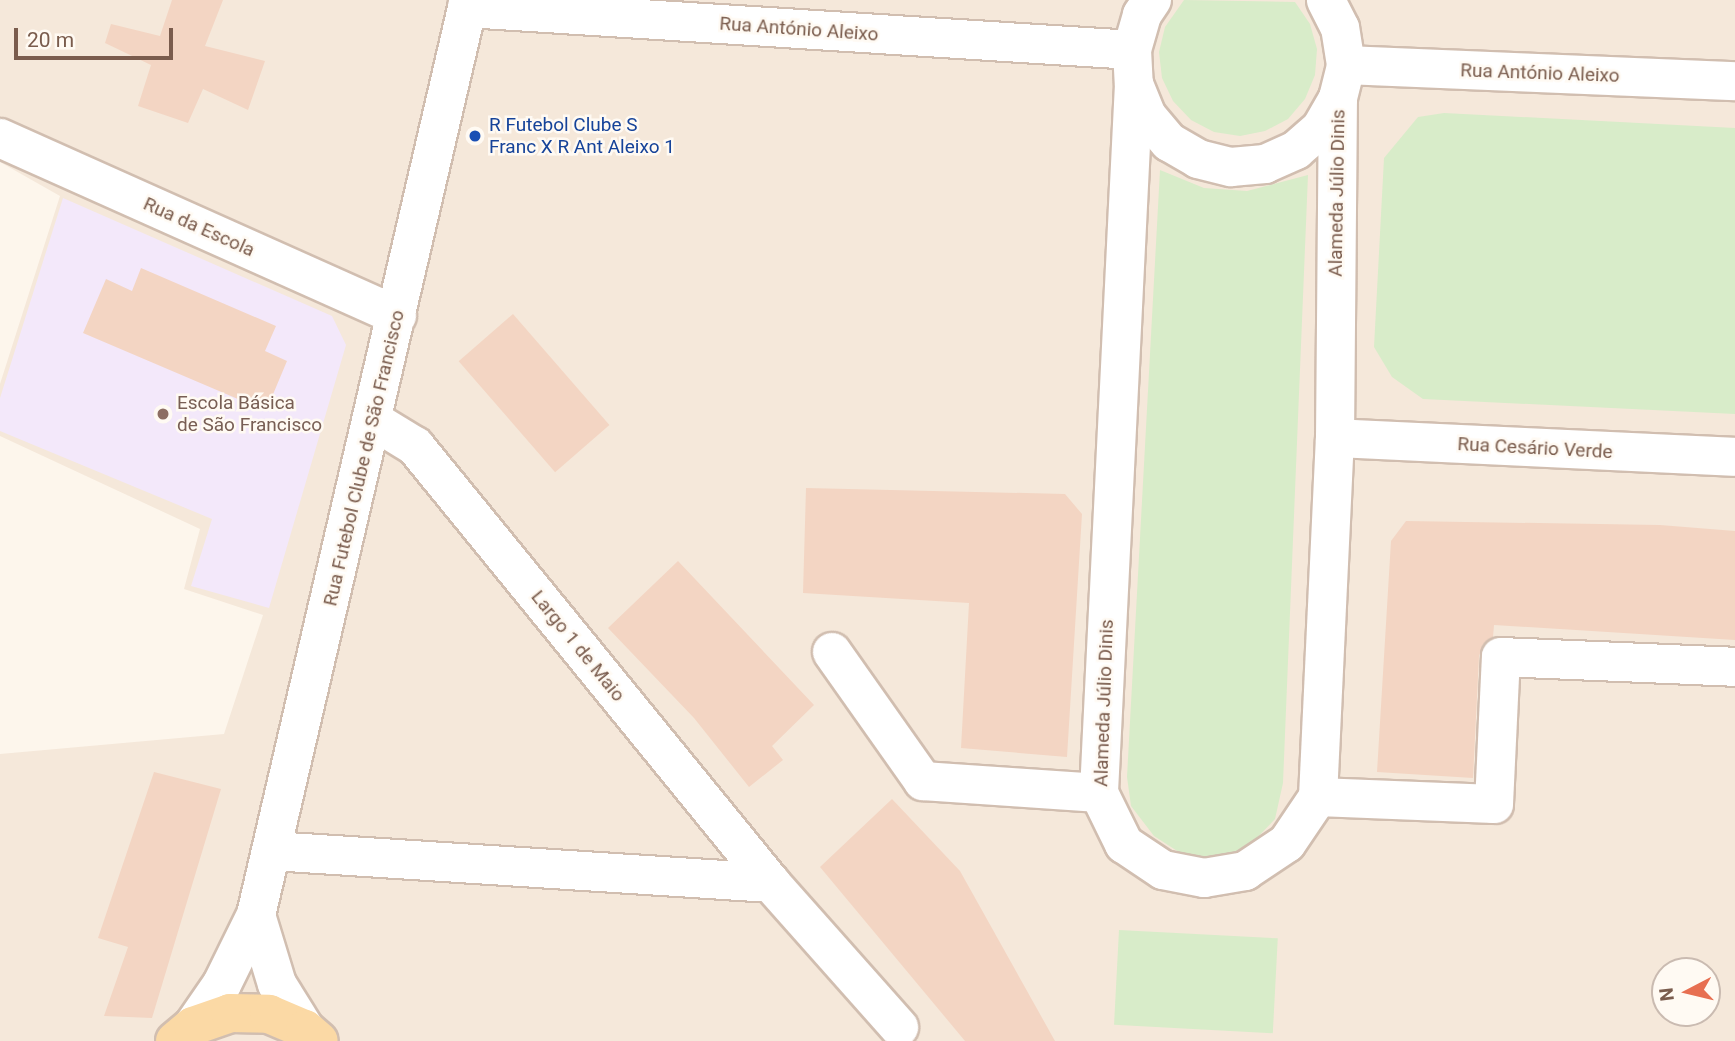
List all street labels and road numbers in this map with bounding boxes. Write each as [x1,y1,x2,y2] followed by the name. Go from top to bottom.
[719,12,879,46] street label: Rua António Aleixo
[1460,59,1620,87] street label: Rua António Aleixo
[1324,109,1350,277] street label: Alameda Júlio Dinis
[140,192,258,262] street label: Rua da Escola
[319,308,409,608] street label: Rua Futebol Clube de São Francisco
[1457,433,1613,463] street label: Rua Cesário Verde
[526,586,630,706] street label: Largo 1 de Maio
[1090,619,1118,787] street label: Alameda Júlio Dinis

